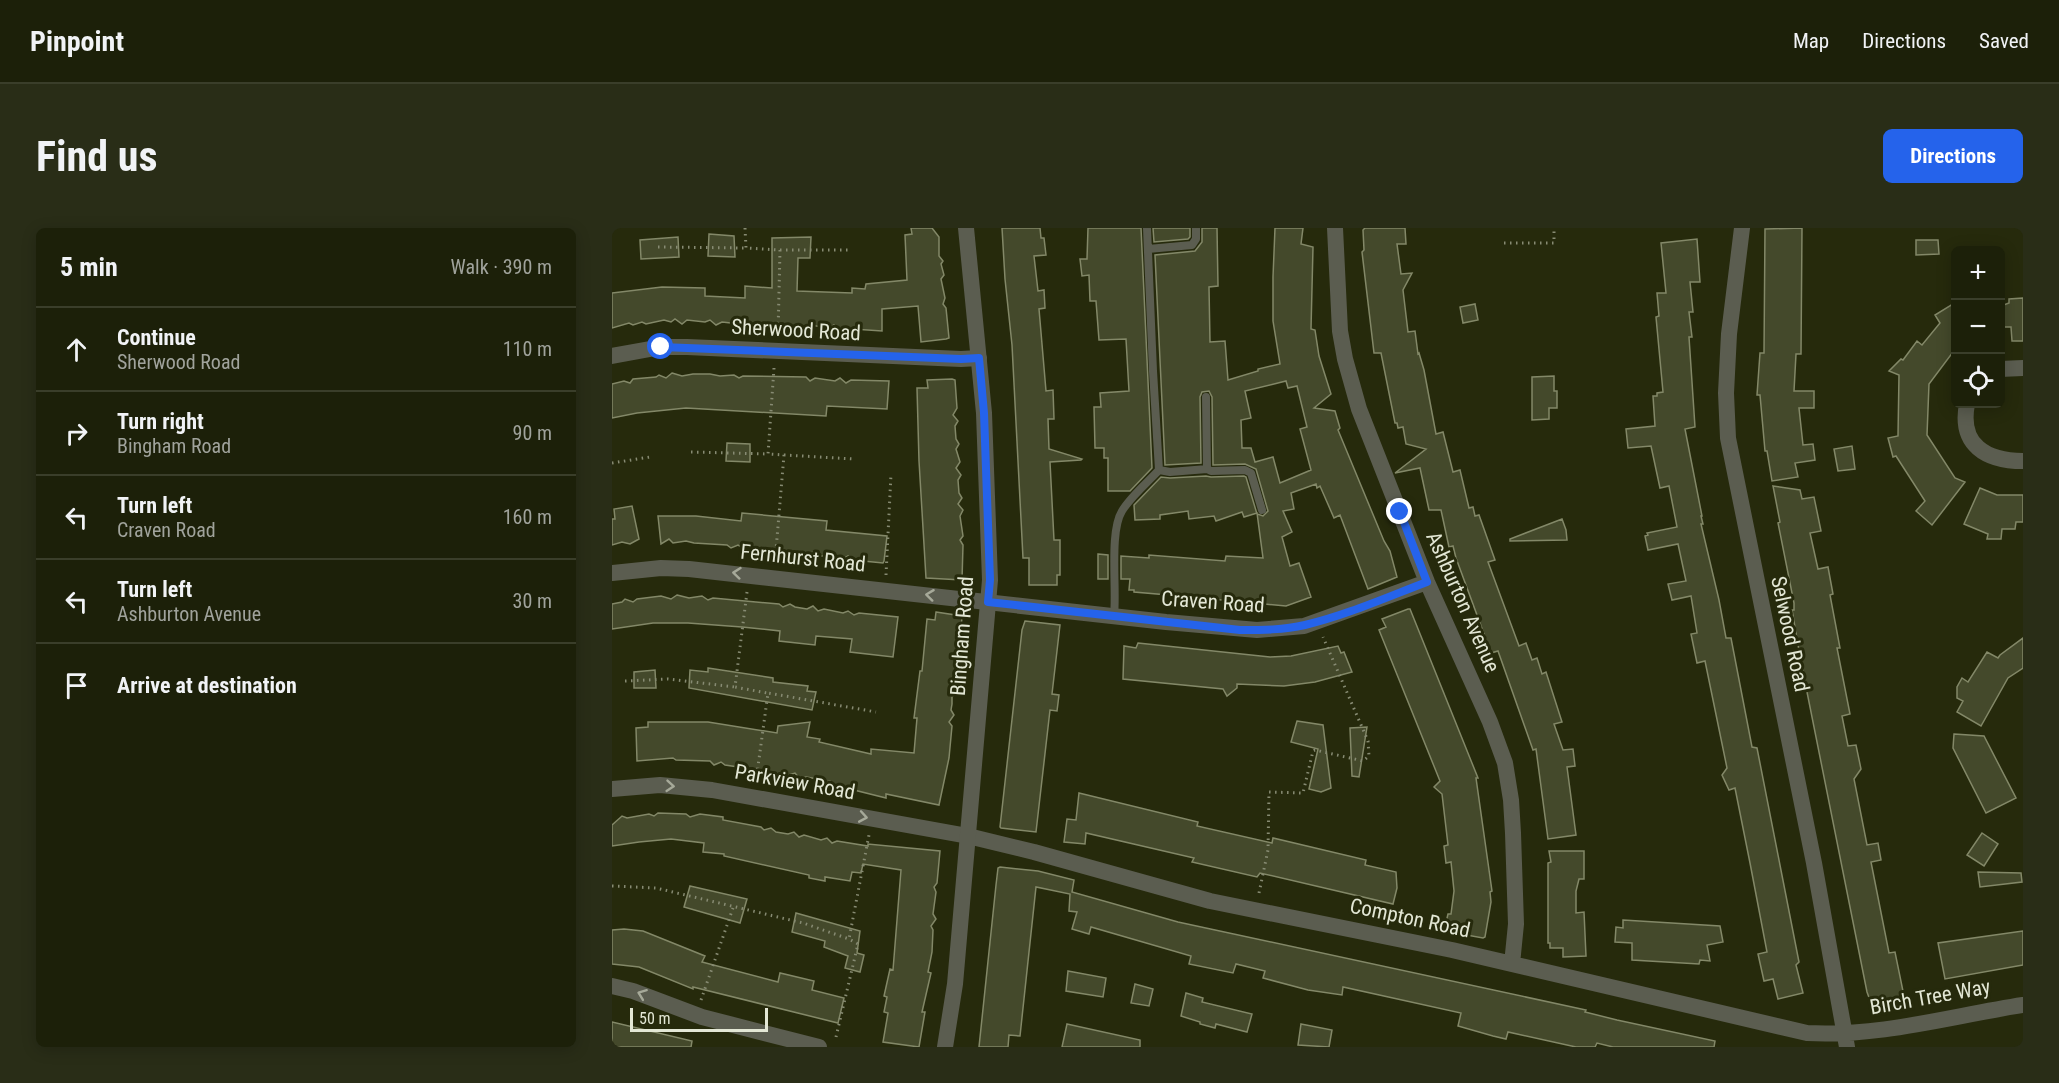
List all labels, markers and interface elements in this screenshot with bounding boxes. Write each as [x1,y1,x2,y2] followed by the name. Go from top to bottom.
[30,25,124,58] text: Pinpoint
[1793,29,1829,53] text: Map
[1862,29,1946,53] text: Directions
[1979,29,2029,53] text: Saved
[1883,129,2023,183] button: Directions
[36,132,157,181] text: Find us
[1951,246,2005,408] map controls
[1951,246,2005,300] button: +
[60,252,118,282] text: 5 min
[451,255,552,279] text: Walk · 390 m
[1951,300,2005,354] button: −
[731,315,861,345] street label: Sherwood Road
[117,325,196,350] text: Continue
[60,333,93,366] icon: ahead
[647,333,673,359] route start
[503,337,552,361] text: 110 m
[117,350,240,374] text: Sherwood Road
[1951,354,2005,408] button: locate
[117,409,204,434] text: Turn right
[60,417,93,450] icon: right
[513,421,552,445] text: 90 m
[117,434,231,458] text: Bingham Road
[117,493,192,518] text: Turn left
[1386,498,1412,524] route end
[60,501,93,534] icon: left
[503,505,552,529] text: 160 m
[117,518,216,542] text: Craven Road
[1421,528,1505,676] street label: Ashburton Avenue
[739,539,867,577] street label: Fernhurst Road
[732,567,741,580] one-way arrow
[1766,574,1814,694] street label: Selwood Road
[946,575,978,697] street label: Bingham Road
[117,577,192,602] text: Turn left
[60,585,93,618] icon: left
[1160,586,1266,618] street label: Craven Road
[513,589,552,613] text: 30 m
[926,590,935,602] one-way arrow
[117,602,261,626] text: Ashburton Avenue
[60,669,93,702] icon: arrive
[117,673,297,698] text: Arrive at destination
[733,760,857,804] street label: Parkview Road
[666,779,675,792] one-way arrow
[858,811,867,823] one-way arrow
[1348,894,1472,942] street label: Compton Road
[1868,975,1992,1019] street label: Birch Tree Way
[638,989,648,1002] one-way arrow
[630,1005,768,1032] scale bar
[639,1009,671,1028] text: 50 m

